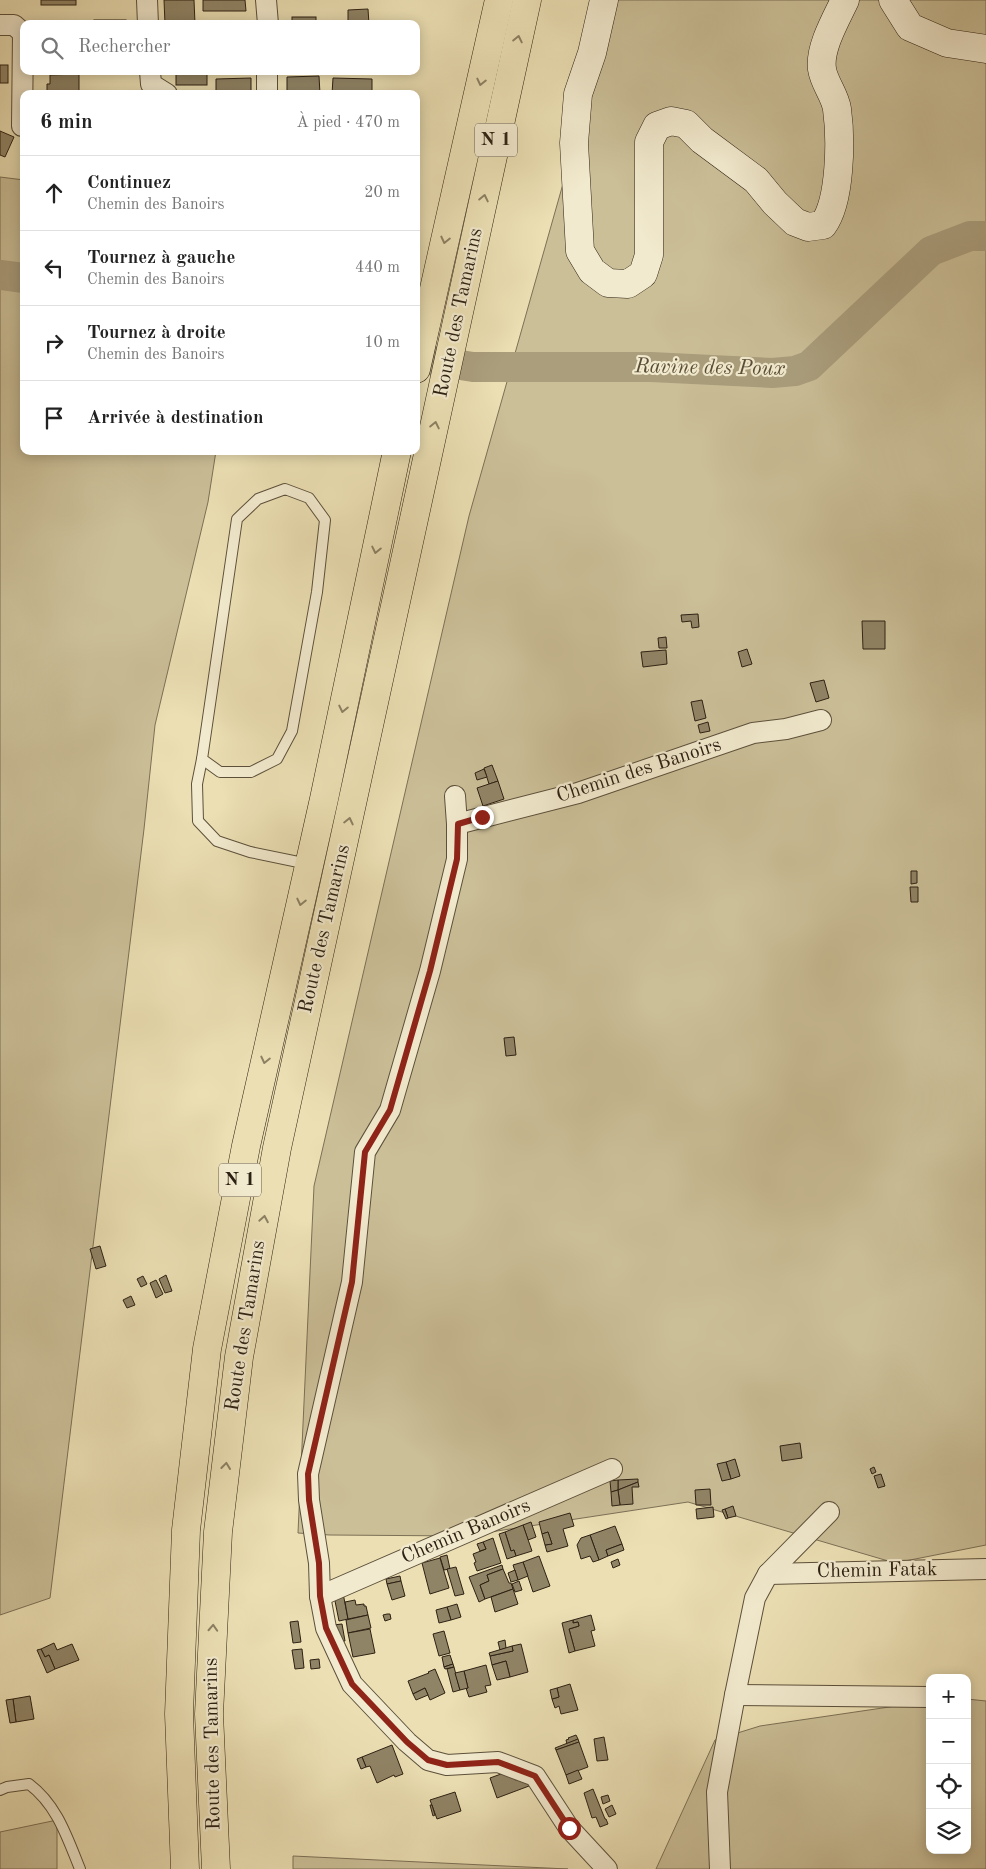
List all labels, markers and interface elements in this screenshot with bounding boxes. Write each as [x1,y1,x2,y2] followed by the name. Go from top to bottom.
[20,20,420,75] search box
[38,34,66,62] icon: search
[512,34,523,43] one-way arrow
[78,38,171,57] text: Rechercher
[476,77,487,86] one-way arrow
[40,112,93,133] text: 6 min
[297,115,400,131] text: À pied · 470 m
[475,124,517,156] road number: N 1
[87,174,171,193] text: Continuez
[40,179,68,207] icon: ahead
[364,185,400,201] text: 20 m
[478,193,489,202] one-way arrow
[87,197,224,213] text: Chemin des Banoirs
[431,227,487,399] street label: Route des Tamarins
[440,236,451,245] one-way arrow
[87,249,235,268] text: Tournez à gauche
[40,254,68,282] icon: left
[355,260,400,276] text: 440 m
[87,272,224,288] text: Chemin des Banoirs
[87,324,226,343] text: Tournez à droite
[40,329,68,357] icon: right
[364,335,400,351] text: 10 m
[87,347,224,363] text: Chemin des Banoirs
[633,356,786,380] water label: Ravine des Poux
[40,404,68,432] icon: arrive
[87,409,263,428] text: Arrivée à destination
[429,421,440,430] one-way arrow
[371,545,382,554] one-way arrow
[338,704,348,713] one-way arrow
[554,735,724,807] street label: Chemin des Banoirs
[471,806,494,829] route end
[344,816,354,825] one-way arrow
[296,843,354,1015] street label: Route des Tamarins
[296,897,307,906] one-way arrow
[260,1056,271,1065] one-way arrow
[219,1164,261,1196] road number: N 1
[259,1215,269,1224] one-way arrow
[223,1239,269,1413] street label: Route des Tamarins
[220,1462,231,1470] one-way arrow
[399,1496,533,1568] street label: Chemin Banoirs
[817,1560,937,1582] street label: Chemin Fatak
[208,1624,218,1632] one-way arrow
[201,1658,225,1830] street label: Route des Tamarins
[926,1674,971,1854] map controls
[926,1674,971,1719] button: +
[926,1719,971,1764] button: −
[926,1764,971,1809] button: locate
[926,1809,971,1854] button: layers
[558,1817,581,1840] route start

